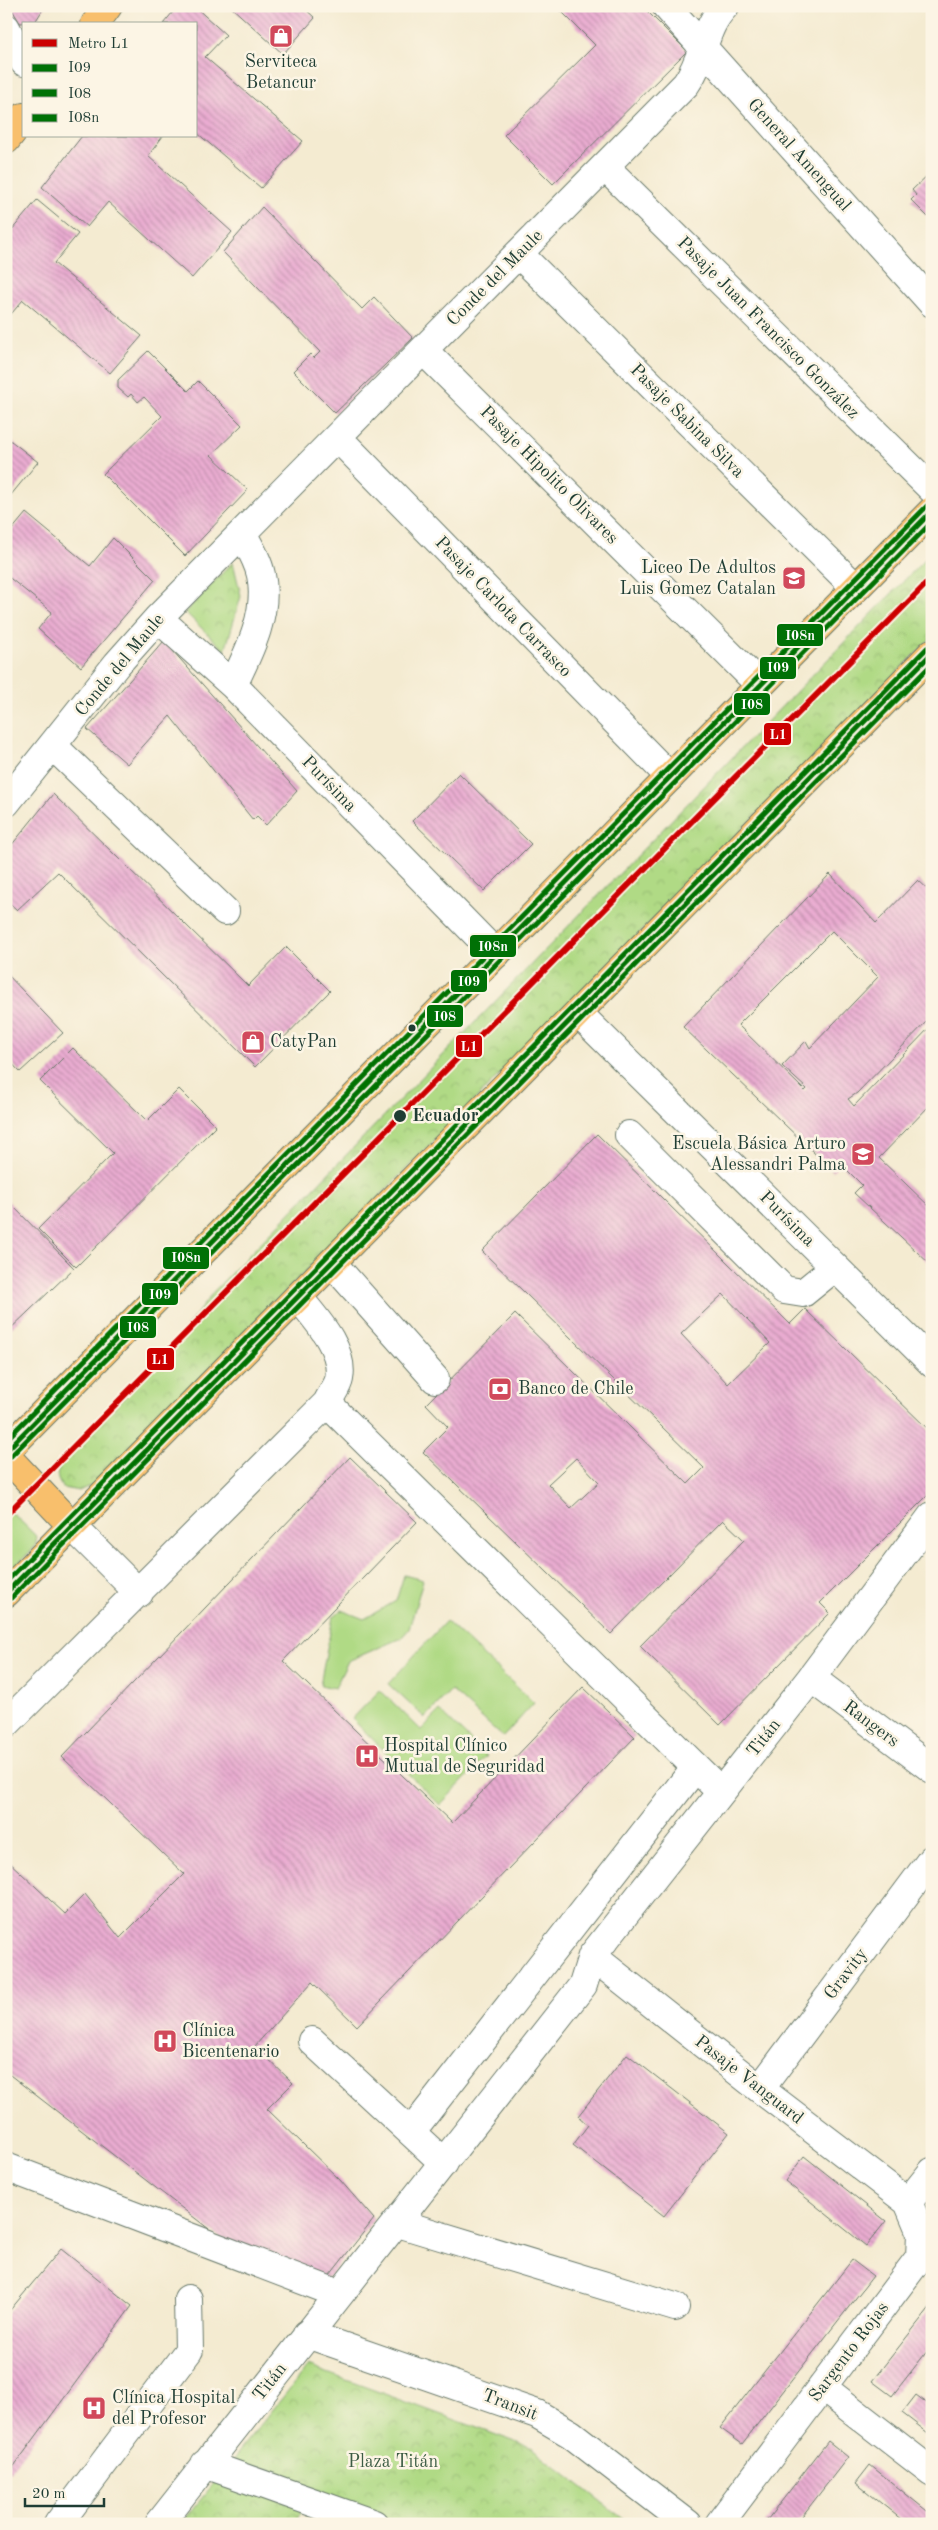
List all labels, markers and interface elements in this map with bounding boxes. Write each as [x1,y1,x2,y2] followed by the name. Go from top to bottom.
[22,22,198,138] legend
[268,23,294,49] shop icon: Serviteca Betancur
[68,37,129,52] text: Metro L1
[245,53,317,92] place label: Serviteca Betancur
[68,61,91,76] text: I09
[68,87,91,102] text: I08
[744,95,854,215] street label: General Amengual
[68,111,99,126] text: I08n
[443,226,547,330] street label: Conde del Maule
[674,234,862,422] street label: Pasaje Juan Francisco González
[627,361,747,481] street label: Pasaje Sabina Silva
[476,402,622,548] street label: Pasaje Hipolito Olivares
[431,533,575,681] street label: Pasaje Carlota Carrasco
[620,559,776,598] place label: Liceo De Adultos Luis Gomez Catalan
[781,565,807,591] school or university icon: Liceo De Adultos Luis Gomez Catalan
[72,610,168,720] street label: Conde del Maule
[776,623,824,647] line badge: I08n
[785,629,815,643] text: I08n
[759,656,797,680] line badge: I09
[767,661,789,675] text: I09
[733,692,771,716] line badge: I08
[741,698,763,712] text: I08
[763,722,792,746] line badge: L1
[769,728,787,742] text: L1
[298,753,360,815] street label: Purísima
[469,934,517,958] line badge: I08n
[478,940,508,954] text: I08n
[450,969,488,993] line badge: I09
[458,975,480,989] text: I09
[426,1004,464,1028] line badge: I08
[434,1010,456,1024] text: I08
[407,1023,417,1033] unlabelled marker
[240,1029,266,1055] shop icon: CatyPan
[270,1033,337,1051] place label: CatyPan
[455,1034,483,1058] line badge: L1
[460,1040,478,1054] text: L1
[412,1107,479,1125] place label: Ecuador
[392,1108,408,1124] marker: Ecuador
[672,1135,846,1174] place label: Escuela Básica Arturo Alessandri Palma
[850,1141,876,1167] school or university icon: Escuela Básica Arturo Alessandri Palma
[756,1188,818,1250] street label: Purísima
[162,1246,210,1270] line badge: I08n
[171,1251,201,1265] text: I08n
[141,1282,179,1306] line badge: I09
[149,1288,171,1302] text: I09
[119,1315,157,1339] line badge: I08
[127,1321,149,1335] text: I08
[146,1347,175,1371] line badge: L1
[151,1353,169,1367] text: L1
[487,1376,513,1402] bank icon: Banco de Chile
[518,1380,633,1398] place label: Banco de Chile
[840,1697,902,1751] street label: Rangers
[744,1715,784,1760] street label: Titán
[384,1737,545,1776] place label: Hospital Clínico Mutual de Seguridad
[354,1743,380,1769] hospital icon: Hospital Clínico Mutual de Seguridad
[821,1945,871,2003] street label: Gravity
[182,2022,280,2061] place label: Clínica Bicentenario
[152,2028,178,2054] hospital icon: Clínica Bicentenario
[691,2032,807,2128] street label: Pasaje Vanguard
[806,2299,892,2405] street label: Sargento Rojas
[250,2359,290,2404] street label: Titán
[480,2386,540,2424] street label: Transit
[112,2389,235,2428] place label: Clínica Hospital del Profesor
[81,2395,107,2421] hospital icon: Clínica Hospital del Profesor
[348,2453,439,2471] park label: Plaza Titán
[25,2475,104,2507] scale bar
[32,2487,66,2502] text: 20 m

